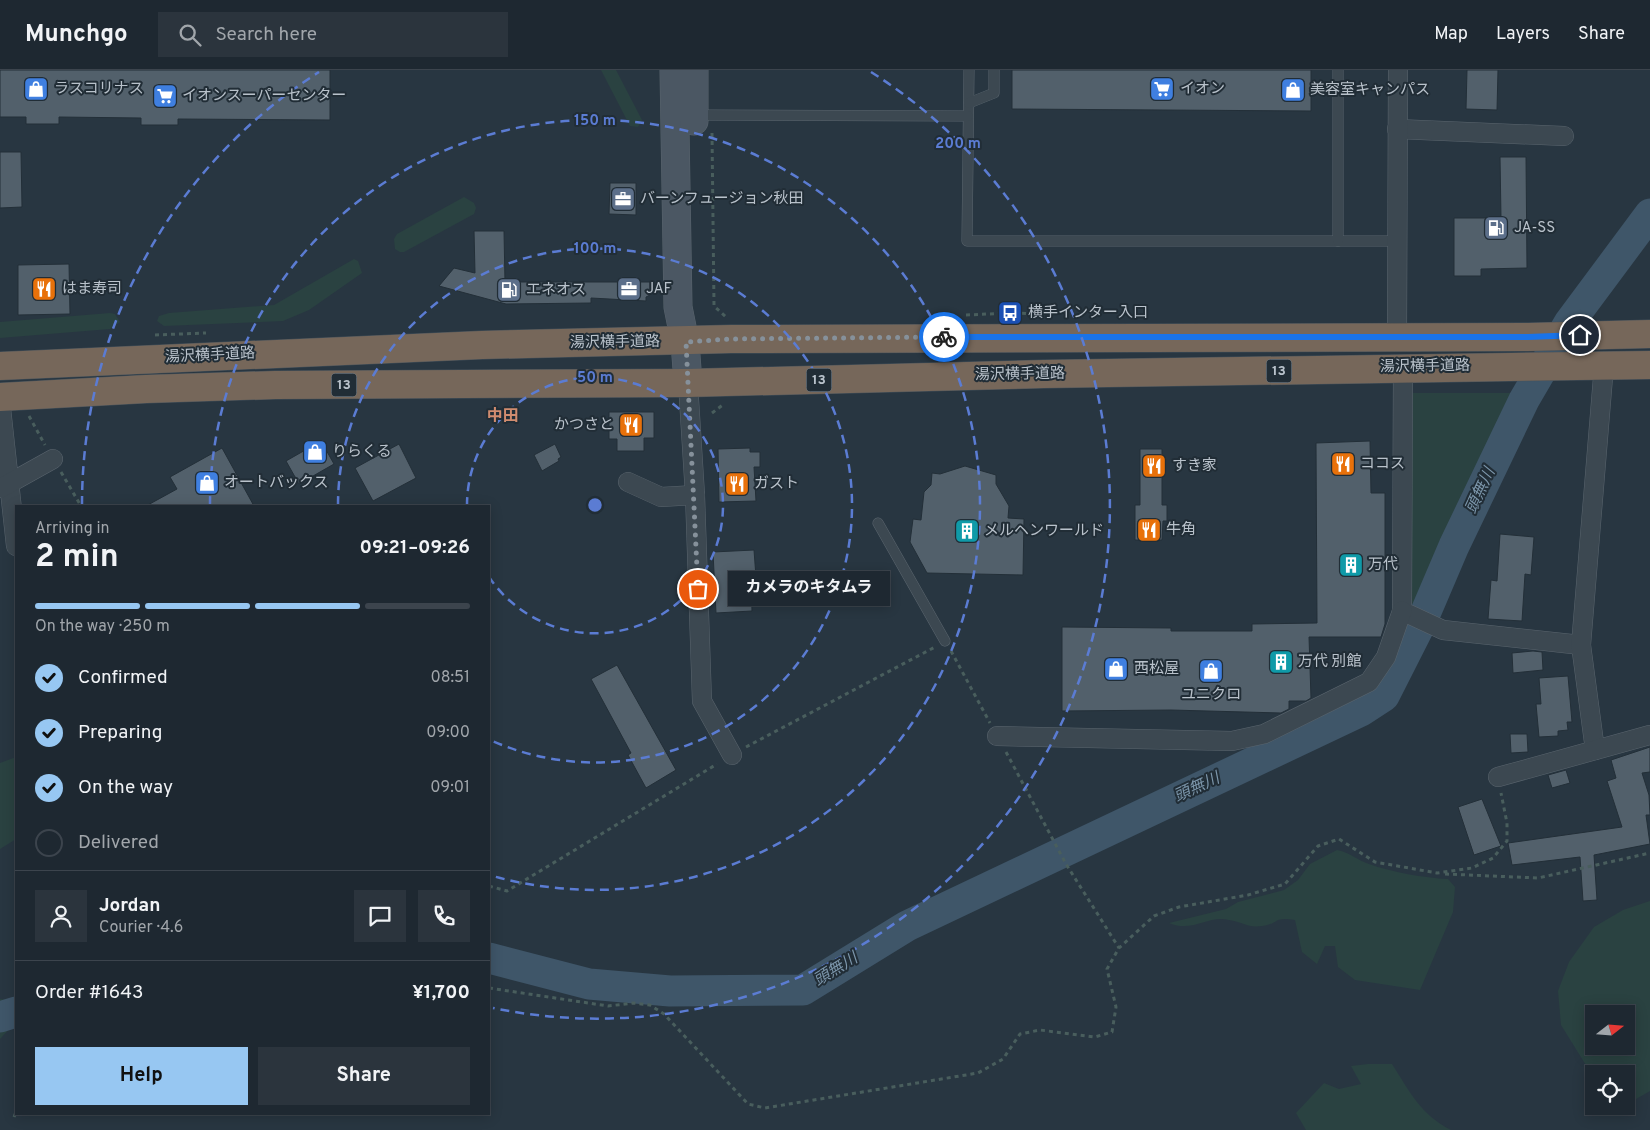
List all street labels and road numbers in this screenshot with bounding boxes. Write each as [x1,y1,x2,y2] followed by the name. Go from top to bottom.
[570,333,660,353] street label: 湯沢横手道路
[165,344,255,368] street label: 湯沢横手道路
[1380,357,1470,377] street label: 湯沢横手道路
[1266,360,1292,382] road number: 13
[975,365,1065,385] street label: 湯沢横手道路
[806,368,832,392] road number: 13
[332,374,356,396] road number: 13

